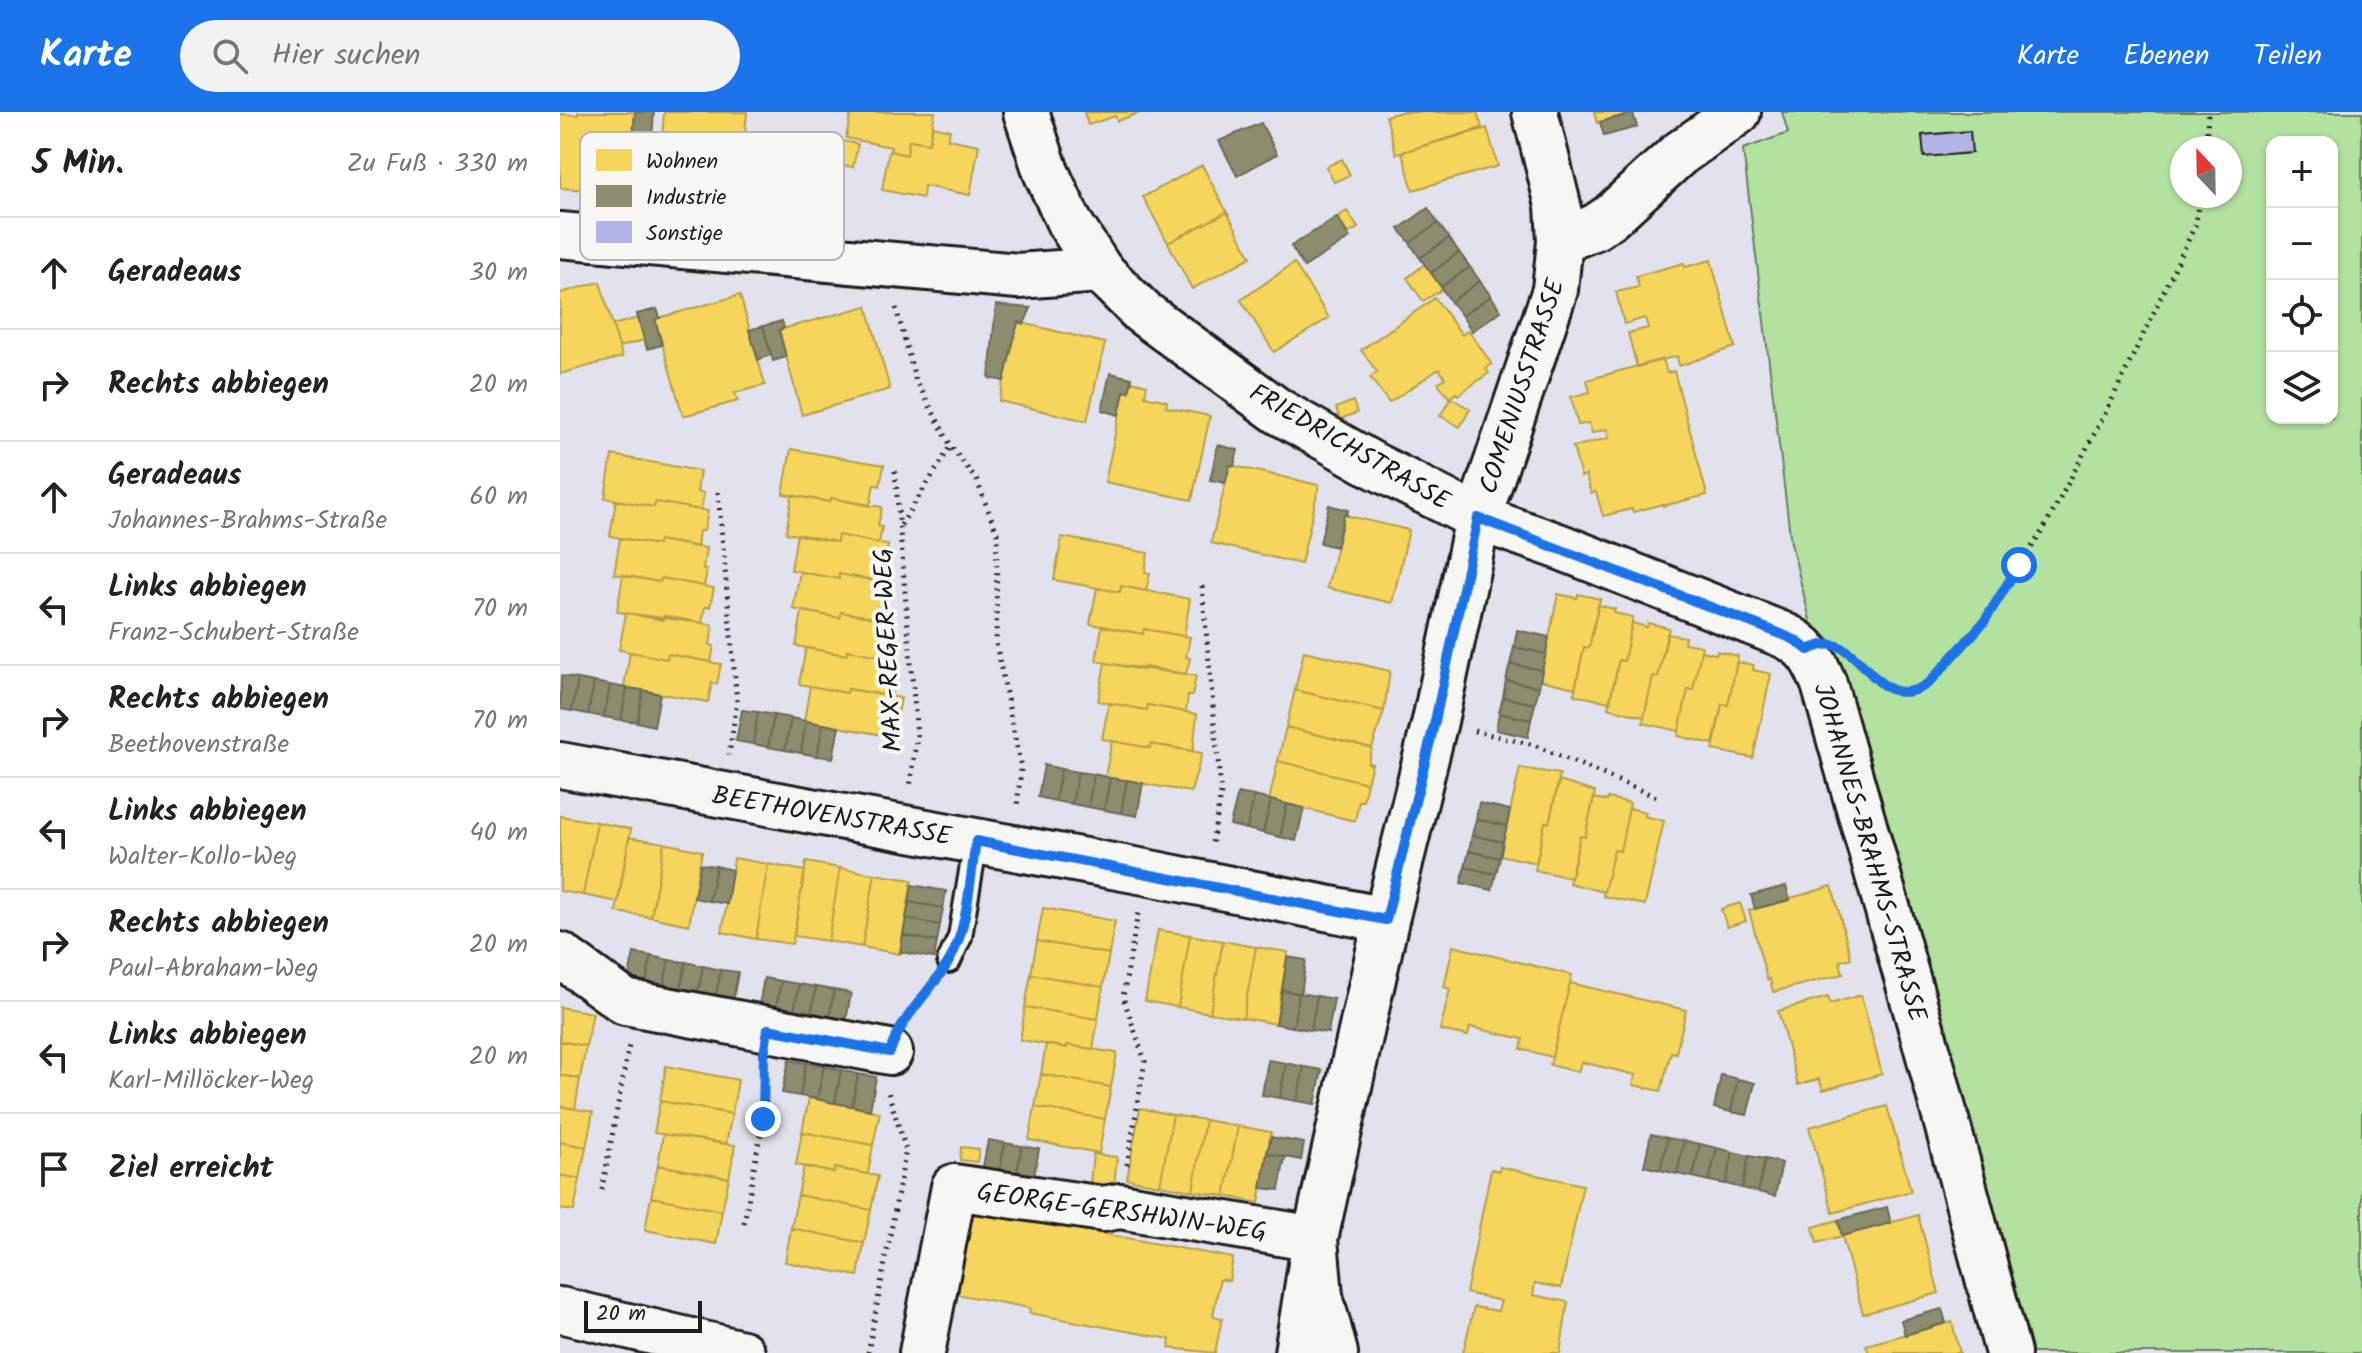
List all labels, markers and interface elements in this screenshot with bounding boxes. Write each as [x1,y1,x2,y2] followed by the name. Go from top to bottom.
[180,20,740,92] search box
[40,26,132,86] text: Karte
[272,32,421,80] text: Hier suchen
[208,34,252,78] icon: search
[2017,34,2079,79] text: Karte
[2123,34,2209,79] text: Ebenen
[2253,34,2322,79] text: Teilen
[580,132,844,260] legend
[2170,136,2242,208] north arrow
[2266,136,2338,424] map controls
[2266,136,2338,208] button: +
[32,137,124,191] text: 5 Min.
[347,143,528,185] text: Zu Fuß · 330 m
[646,145,718,180] text: Wohnen
[646,181,727,216] text: Industrie
[2266,208,2338,280] button: −
[646,217,723,252] text: Sonstige
[108,249,241,297] text: Geradeaus
[32,251,76,295] icon: ahead
[469,252,528,294] text: 30 m
[1468,273,1578,500] street label: COMENIUSSTRASSE
[2266,280,2338,352] button: locate
[2266,352,2338,424] button: layers
[108,361,329,409] text: Rechts abbiegen
[32,363,76,407] icon: right
[469,364,528,406] text: 20 m
[1240,373,1458,523] street label: FRIEDRICHSTRASSE
[108,452,241,500] text: Geradeaus
[32,475,76,519] icon: ahead
[469,476,528,518] text: 60 m
[108,500,387,542] text: Johannes-Brahms-Straße
[863,547,915,753] street label: MAX-REGER-WEG
[2001,547,2037,583] route start
[108,564,307,612] text: Links abbiegen
[32,587,76,631] icon: left
[472,588,528,630] text: 70 m
[108,612,359,654] text: Franz-Schubert-Straße
[108,676,329,724] text: Rechts abbiegen
[1801,678,1938,1027] street label: JOHANNES-BRAHMS-STRASSE
[32,699,76,743] icon: right
[472,700,528,742] text: 70 m
[108,724,289,766] text: Beethovenstraße
[709,775,955,859] street label: BEETHOVENSTRASSE
[108,788,307,836] text: Links abbiegen
[32,811,76,855] icon: left
[470,812,528,854] text: 40 m
[108,836,297,878] text: Walter-Kollo-Weg
[108,900,329,948] text: Rechts abbiegen
[32,923,76,967] icon: right
[469,924,528,966] text: 20 m
[108,948,319,990] text: Paul-Abraham-Weg
[108,1012,307,1060] text: Links abbiegen
[32,1035,76,1079] icon: left
[469,1036,528,1078] text: 20 m
[108,1060,314,1102] text: Karl-Millöcker-Weg
[745,1101,781,1137] route end
[108,1145,273,1193] text: Ziel erreicht
[32,1147,76,1191] icon: arrive
[974,1172,1269,1254] street label: GEORGE-GERSHWIN-WEG
[584,1297,702,1333] scale bar
[596,1297,646,1332] text: 20 m

